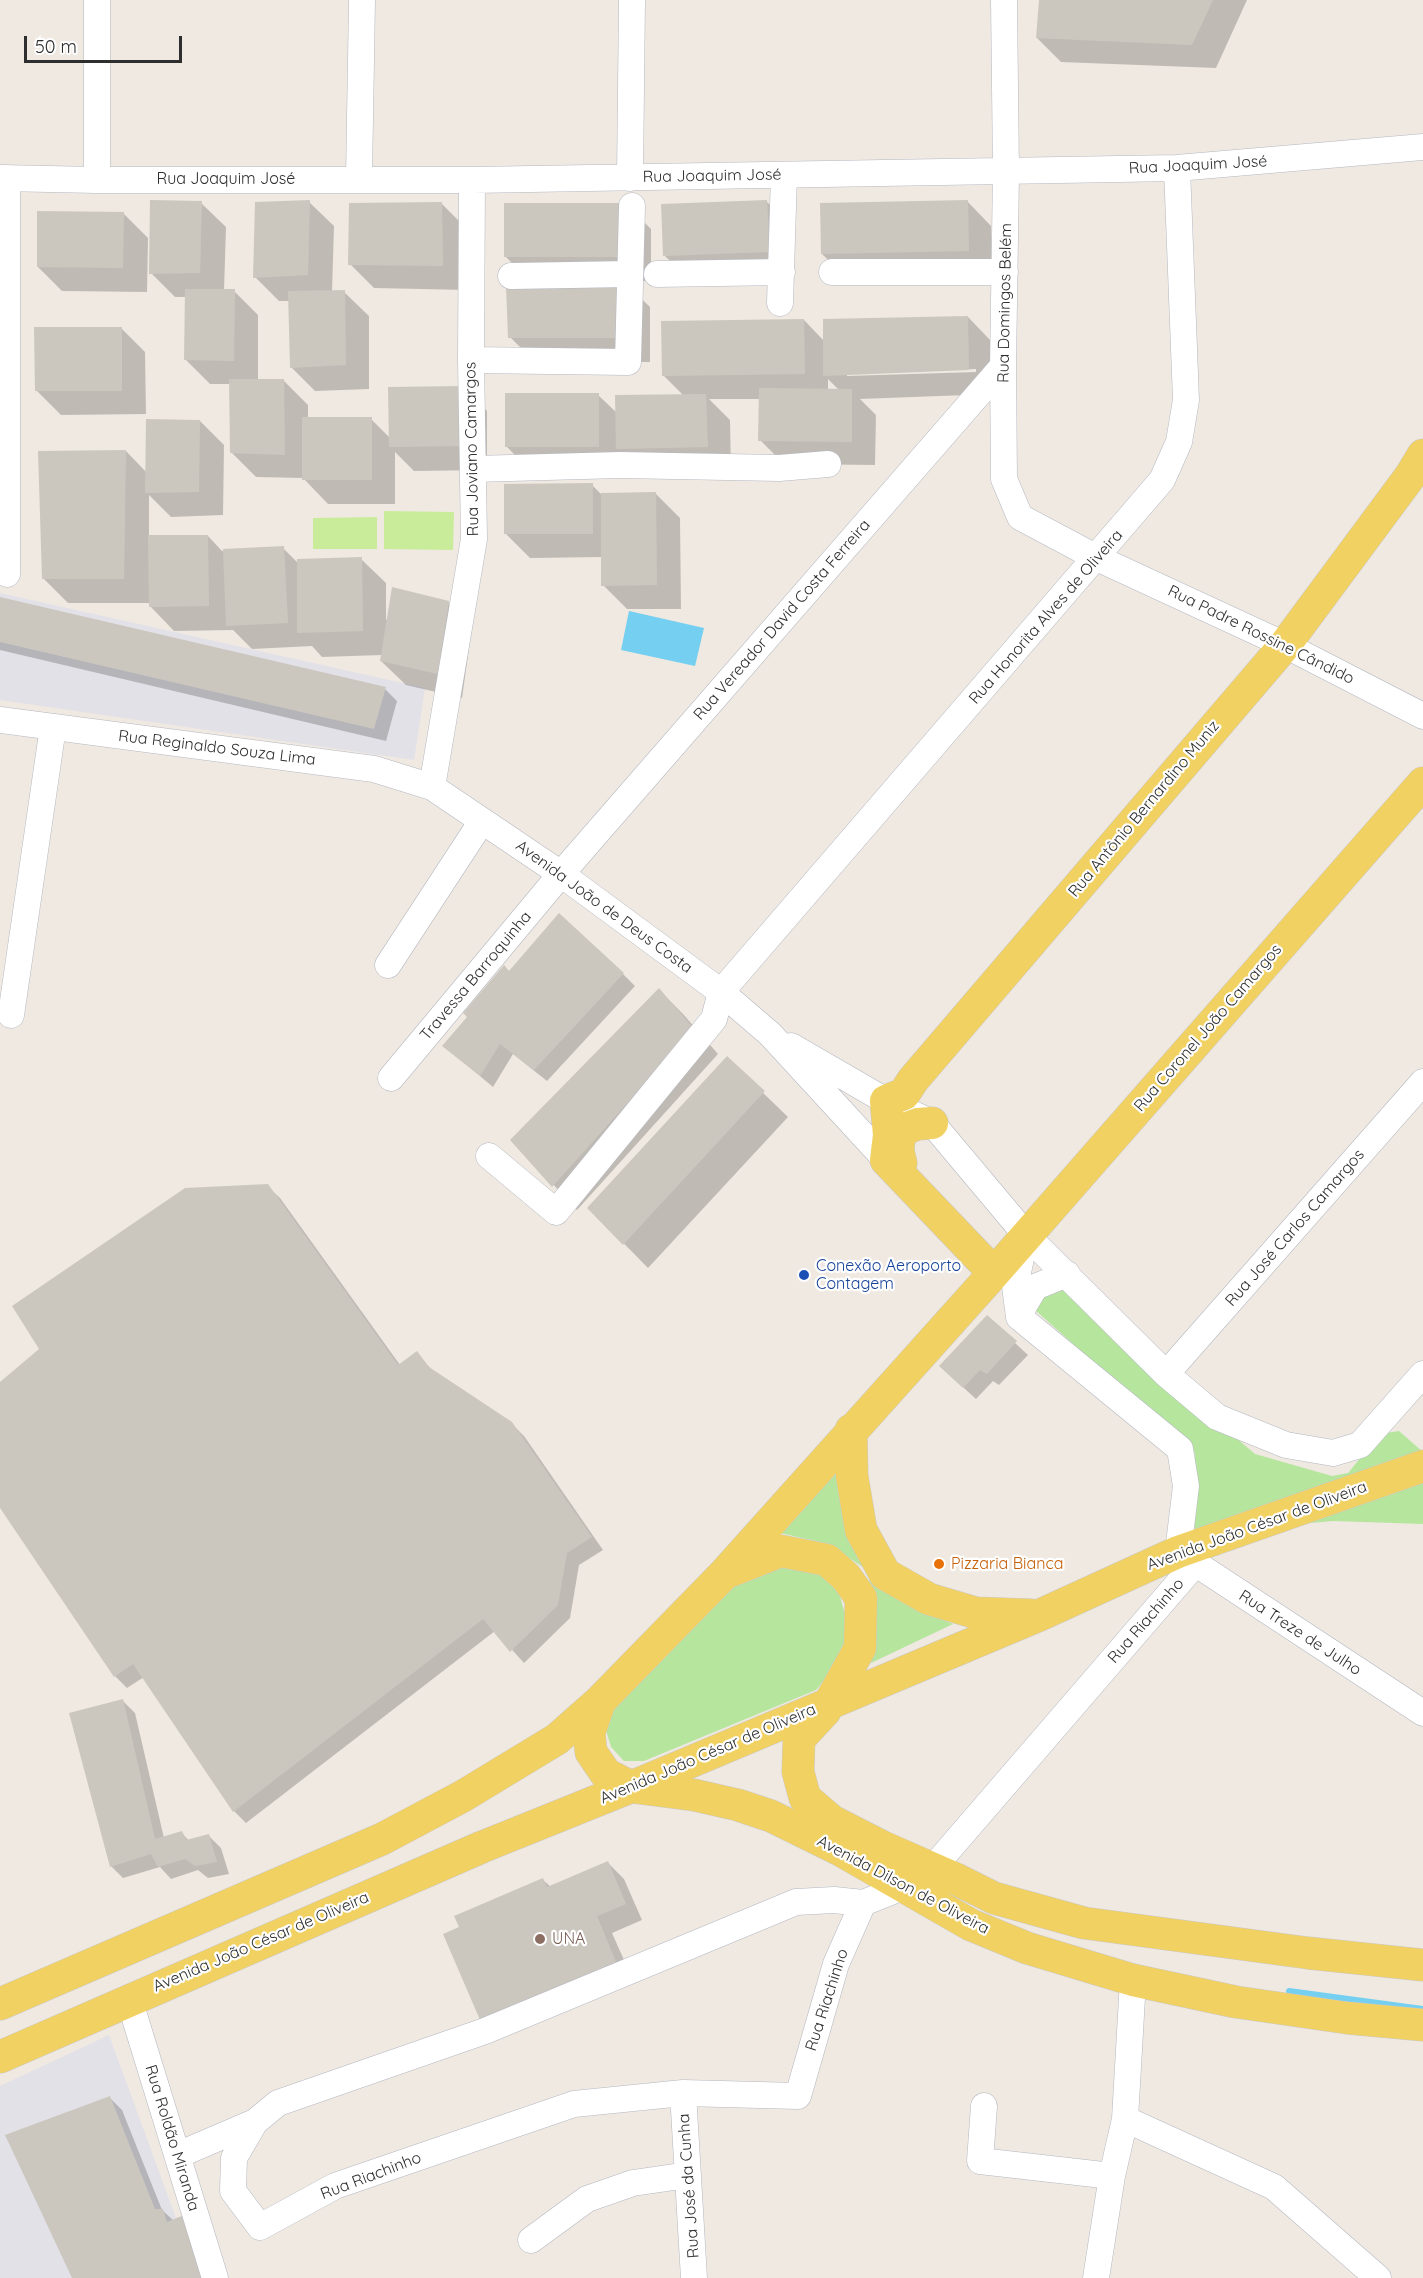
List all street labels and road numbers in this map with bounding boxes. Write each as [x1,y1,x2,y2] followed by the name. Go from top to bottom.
[1128,152,1268,178] street label: Rua Joaquim José
[642,165,782,187] street label: Rua Joaquim José
[157,169,295,189] street label: Rua Joaquim José
[994,223,1016,383] street label: Rua Domingos Belém
[461,362,483,536] street label: Rua Joviano Camargos
[690,516,874,724] street label: Rua Vereador David Costa Ferreira
[965,526,1127,708] street label: Rua Honorita Alves de Oliveira
[1165,581,1357,689] street label: Rua Padre Rossine Cândido
[1064,717,1224,901] street label: Rua Antônio Bernardino Muniz
[117,726,317,770] street label: Rua Reginaldo Souza Lima
[512,836,696,978] street label: Avenida João de Deus Costa
[416,907,536,1045] street label: Travessa Barroquinha
[1130,940,1286,1116] street label: Rua Coronel João Camargos
[1221,1145,1369,1311] street label: Rua José Carlos Camargos
[1144,1477,1370,1575] street label: Avenida João César de Oliveira
[1104,1575,1188,1667] street label: Rua Riachinho
[1235,1586,1365,1680] street label: Rua Treze de Julho
[597,1700,819,1808] street label: Avenida João César de Oliveira
[814,1831,992,1939] street label: Avenida Dilson de Oliveira
[150,1888,372,1996] street label: Avenida João César de Oliveira
[801,1946,853,2054] street label: Rua Riachinho
[141,2063,203,2213] street label: Rua Roldão Miranda
[674,2113,704,2259] street label: Rua José da Cunha
[318,2148,424,2204] street label: Rua Riachinho

